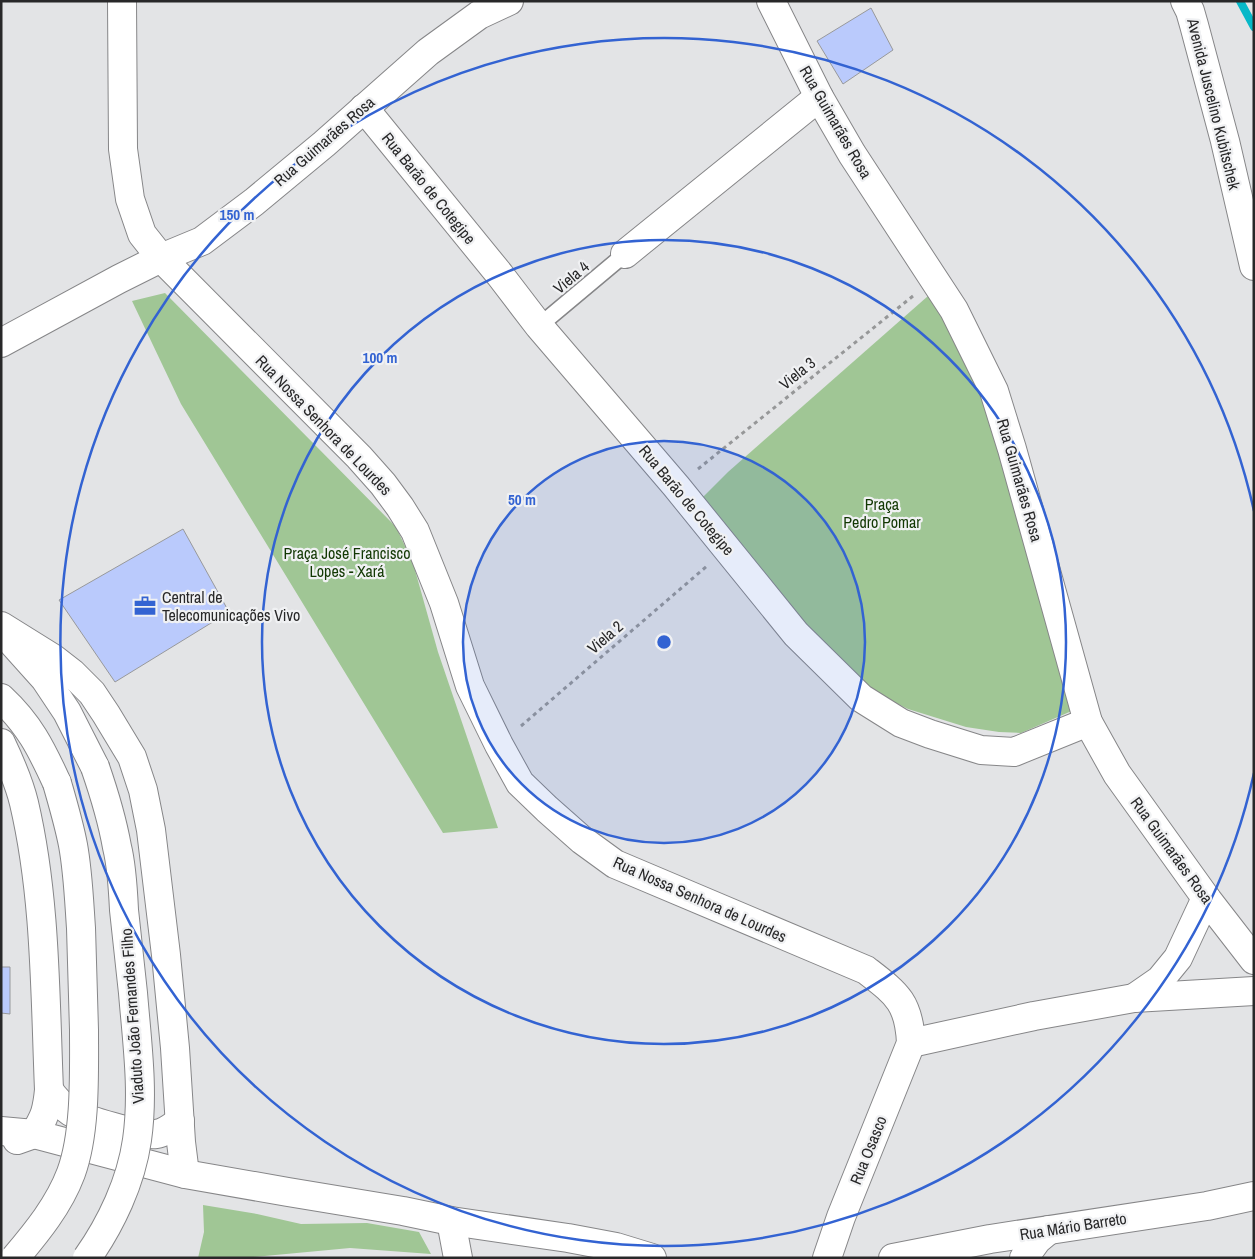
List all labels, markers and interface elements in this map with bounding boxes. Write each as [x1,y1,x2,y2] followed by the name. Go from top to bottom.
[1182,15,1246,192] street label: Avenida Juscelino Kubitschek
[795,62,878,183] street label: Rua Guimarães Rosa
[269,91,380,191] street label: Rua Guimarães Rosa
[377,128,481,248] street label: Rua Barão de Cotegipe
[220,204,254,225] text: 150 m
[548,256,594,298] street label: Viela 4
[363,347,397,368] text: 100 m
[251,350,397,500] street label: Rua Nossa Senhora de Lourdes
[774,352,820,394] street label: Viela 3
[992,416,1048,545] street label: Rua Guimarães Rosa
[634,440,740,560] street label: Rua Barão de Cotegipe
[508,489,536,510] text: 50 m
[843,493,921,533] park label: Praça Pedro Pomar
[284,542,410,582] park label: Praça José Francisco Lopes - Xará
[162,586,300,626] place label: Central de Telecomunicações Vivo
[132,593,158,619] office icon: Central de Telecomunicações Vivo
[582,615,628,659] street label: Viela 2
[655,633,673,651] centre of rings
[1126,792,1219,908] street label: Rua Guimarães Rosa
[610,851,790,947] street label: Rua Nossa Senhora de Lourdes
[115,928,149,1104] street label: Viaduto João Fernandes Filho
[844,1112,892,1188] street label: Rua Osasco
[1018,1207,1128,1245] street label: Rua Mário Barreto

